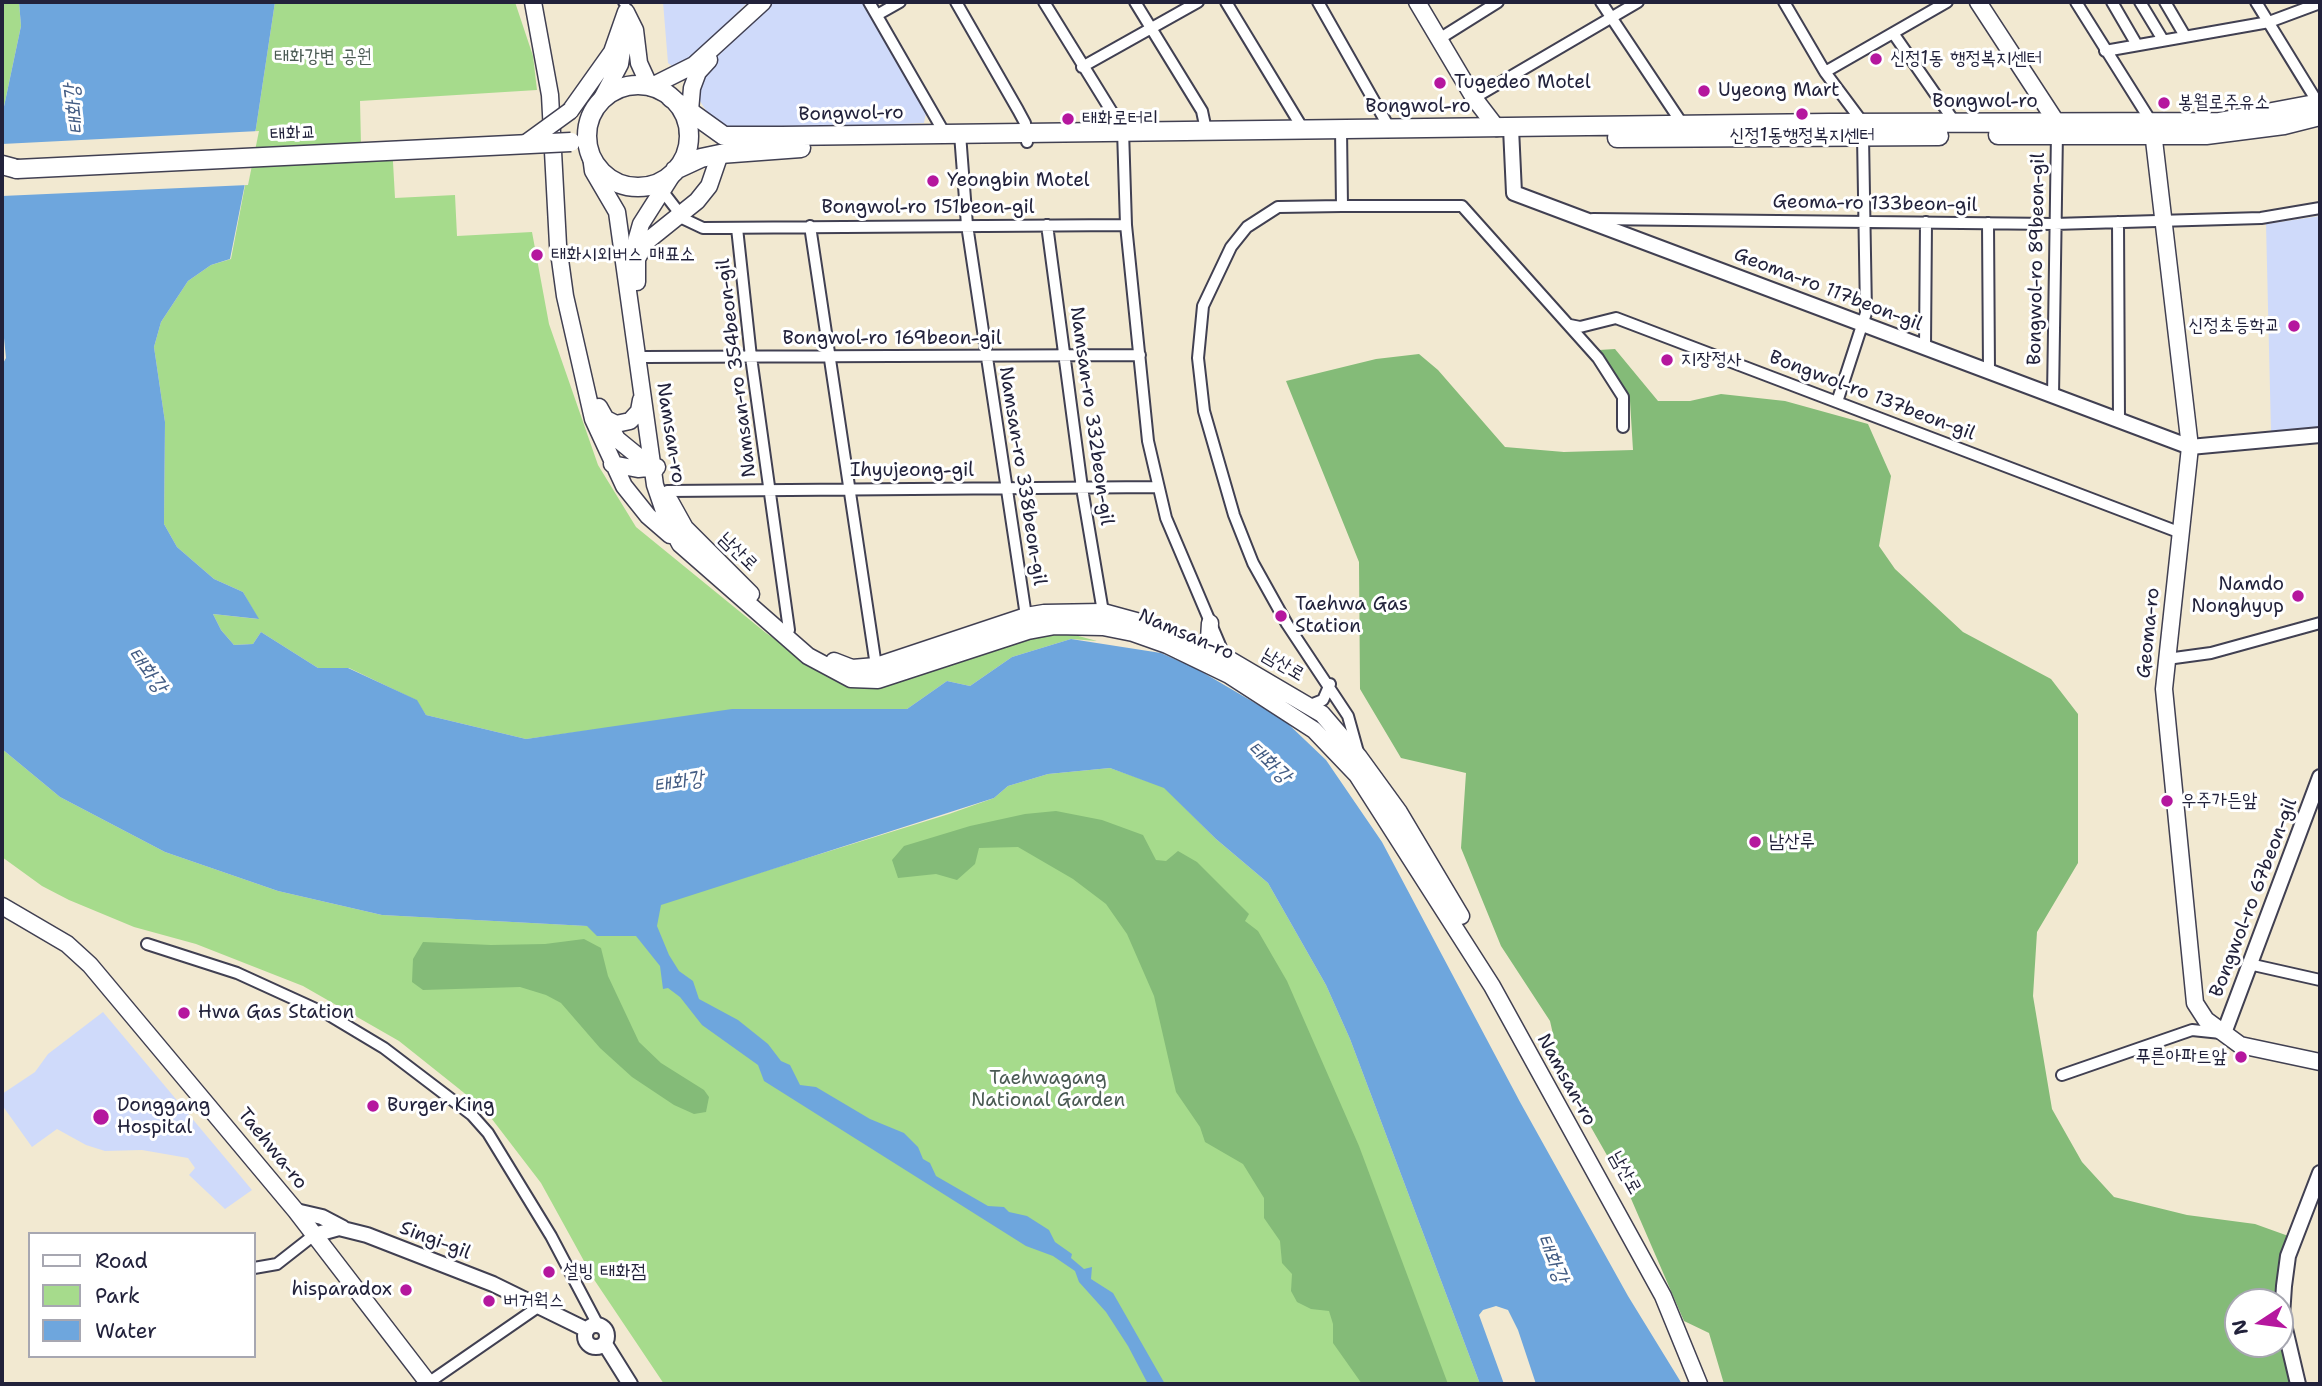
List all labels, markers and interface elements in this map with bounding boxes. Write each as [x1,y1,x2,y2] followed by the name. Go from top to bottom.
[274,46,372,68] park label: 태화강변 공원
[1890,48,2042,70] place label: 신정1동 행정복지센터
[1868,51,1884,67] marker: 신정1동 행정복지센터
[1454,72,1591,94] place label: Tugedeo Motel
[1432,75,1448,91] marker: Tugedeo Motel
[1718,80,1840,102] place label: Uyeong Mart
[59,82,91,136] water label: 태화강
[1696,83,1712,99] marker: Uyeong Mart
[1932,91,2038,113] street label: Bongwol-ro
[2178,92,2270,114] place label: 봉월로주유소
[2156,95,2172,111] marker: 봉월로주유소
[1365,96,1471,118] street label: Bongwol-ro
[798,102,904,126] street label: Bongwol-ro
[1794,106,1810,122] marker: 신정1동행정복지센터
[1082,108,1158,130] place label: 태화로터리
[1060,111,1076,127] marker: 태화로터리
[270,121,316,147] street label: 태화교
[1729,125,1875,147] place label: 신정1동행정복지센터
[2024,153,2050,365] street label: Bongwol-ro 89beon-gil
[947,170,1089,192] place label: Yeongbin Motel
[925,173,941,189] marker: Yeongbin Motel
[1772,191,1978,217] street label: Geoma-ro 133beon-gil
[822,197,1034,219] street label: Bongwol-ro 151beon-gil
[1730,243,1926,337] street label: Geoma-ro 117beon-gil
[551,244,695,266] place label: 태화시외버스 매표소
[529,247,545,263] marker: 태화시외버스 매표소
[712,257,762,479] street label: Namsan-ro 354beon-gil
[1064,305,1118,527] street label: Namsan-ro 332beon-gil
[2188,315,2280,337] place label: 신정초등학교
[2286,318,2302,334] marker: 신정초등학교
[782,328,1002,350] street label: Bongwol-ro 169beon-gil
[1766,346,1978,446] street label: Bongwol-ro 137beon-gil
[1681,349,1742,371] place label: 지장정사
[1659,352,1675,368] marker: 지장정사
[993,365,1051,587] street label: Namsan-ro 338beon-gil
[651,381,689,485] street label: Namsan-ro
[850,460,974,482] street label: Ihyujeong-gil
[714,528,762,576] street label: 남산로
[2191,574,2284,618] place label: Namdo Nonghyup
[2133,586,2165,680] street label: Geoma-ro
[2290,588,2306,604] marker: Namdo Nonghyup
[1295,594,1408,638] place label: Taehwa Gas Station
[1135,605,1237,665] street label: Namsan-ro
[1273,608,1289,624] marker: Taehwa Gas Station
[122,643,172,699] water label: 태화강
[1257,643,1309,687] street label: 남산로
[1242,736,1296,790] water label: 태화강
[652,766,706,800] water label: 태화강
[2181,790,2257,812] place label: 우주가든앞
[2159,793,2175,809] marker: 우주가든앞
[2206,795,2302,1001] street label: Bongwol-ro 67beon-gil
[1769,831,1815,853] place label: 남산루
[1747,834,1763,850] marker: 남산루
[198,1002,354,1024] place label: Hwa Gas Station
[176,1005,192,1021] marker: Hwa Gas Station
[1531,1030,1601,1130] street label: Namsan-ro
[2135,1046,2227,1068] place label: 푸른아파트앞
[2233,1049,2249,1065] marker: 푸른아파트앞
[971,1068,1125,1112] park label: Taehwagang National Garden
[117,1095,210,1139] place label: Donggang Hospital
[387,1095,495,1117] place label: Burger King
[365,1098,381,1114] marker: Burger King
[232,1104,312,1194] street label: Taehwa-ro
[91,1107,111,1127] marker: Donggang Hospital
[1604,1147,1646,1199] street label: 남산로
[396,1217,474,1265] street label: Singi-gil
[1530,1231,1574,1287] water label: 태화강
[28,1232,256,1358] legend
[95,1247,148,1275] text: Road
[563,1261,646,1283] place label: 설빙 태화점
[541,1264,557,1280] marker: 설빙 태화점
[292,1279,392,1301] place label: hisparadox
[95,1282,140,1310] text: Park
[398,1282,414,1298] marker: hisparadox
[2224,1288,2294,1358] north arrow
[503,1290,564,1312] place label: 버거웍스
[481,1293,497,1309] marker: 버거웍스
[95,1317,157,1345] text: Water
[2226,1317,2254,1338] text: N

